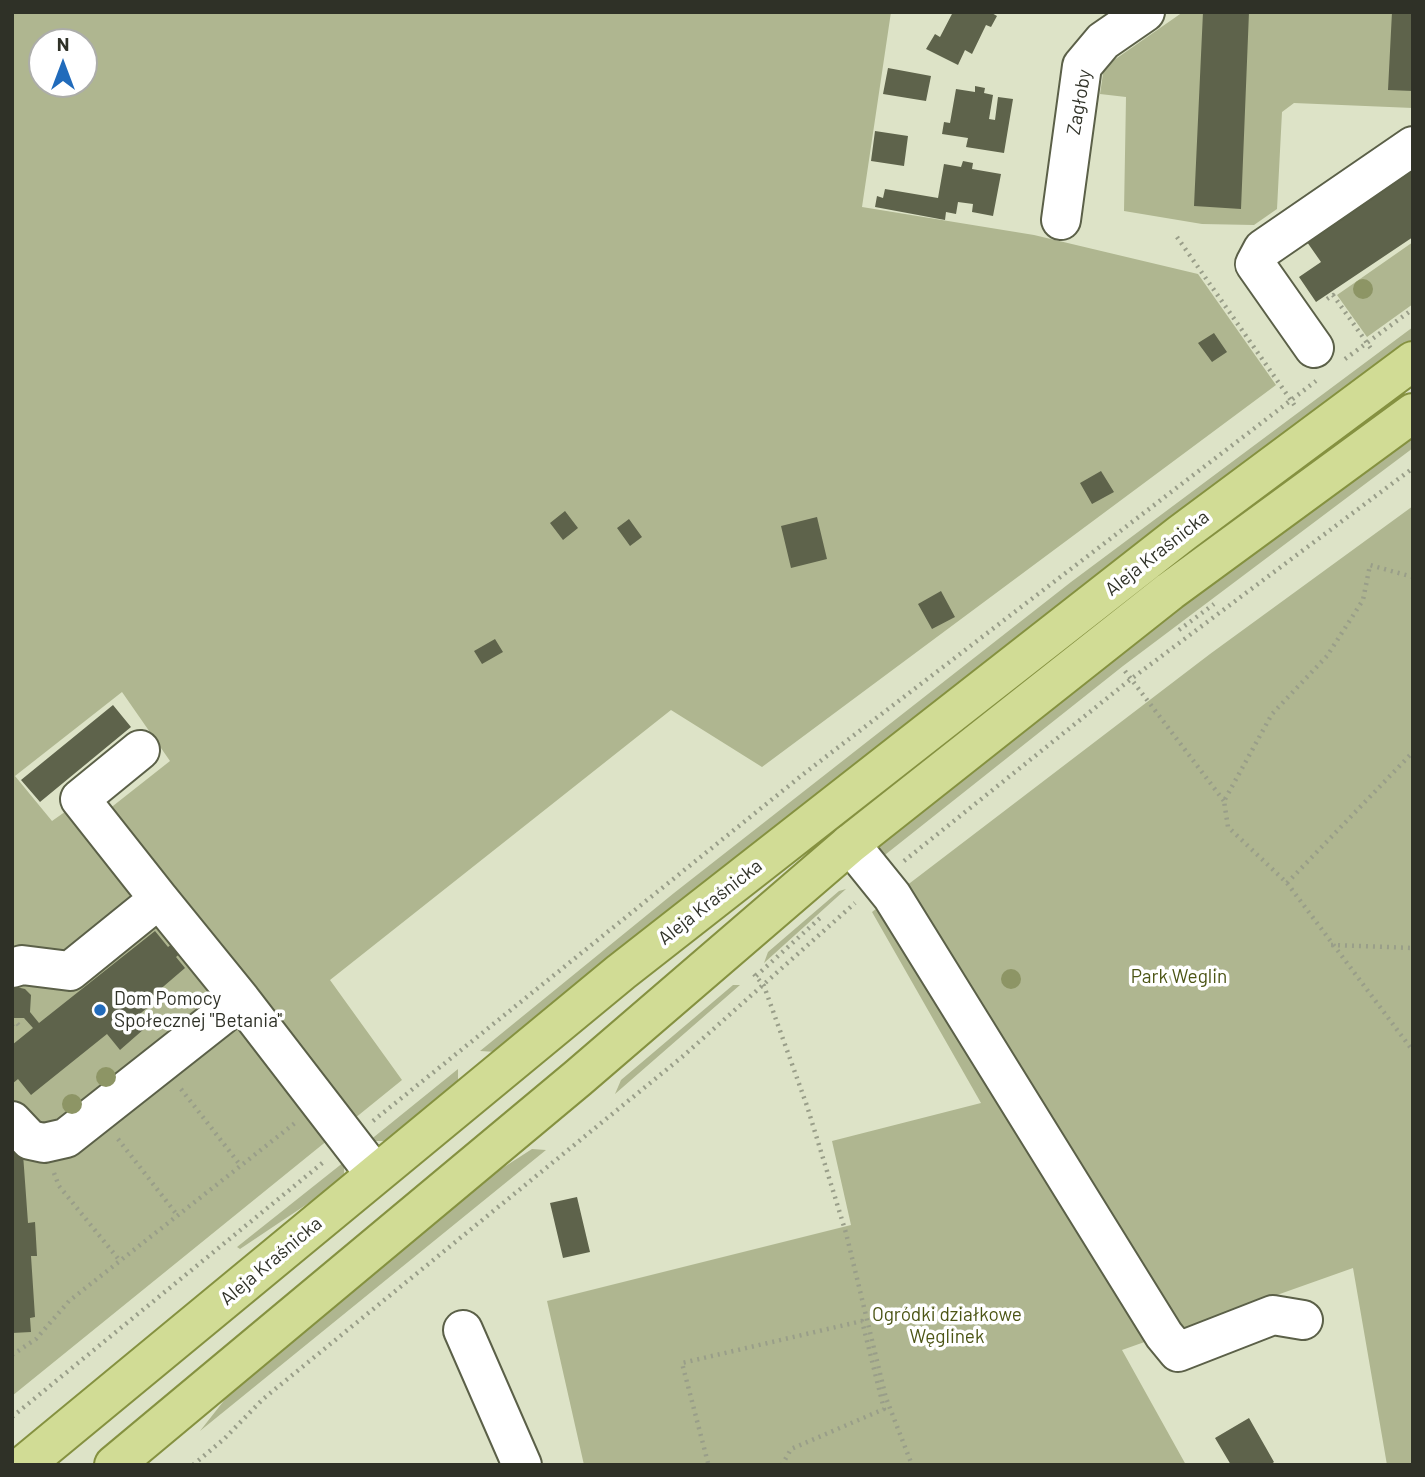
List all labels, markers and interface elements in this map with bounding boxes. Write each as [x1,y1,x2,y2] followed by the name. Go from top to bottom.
[28,28,98,98] north arrow
[57,32,69,55] text: N
[1062,67,1096,137] street label: Zagłoby
[1100,505,1214,601] street label: Aleja Kraśnicka
[653,854,767,950] street label: Aleja Kraśnicka
[1131,966,1227,988] park label: Park Weglin
[114,988,282,1032] place label: Dom Pomocy Społecznej "Betania"
[92,1002,108,1018] marker: Dom Pomocy Społecznej "Betania"
[216,1212,326,1310] street label: Aleja Kraśnicka
[872,1304,1022,1348] park label: Ogródki działkowe Węglinek

